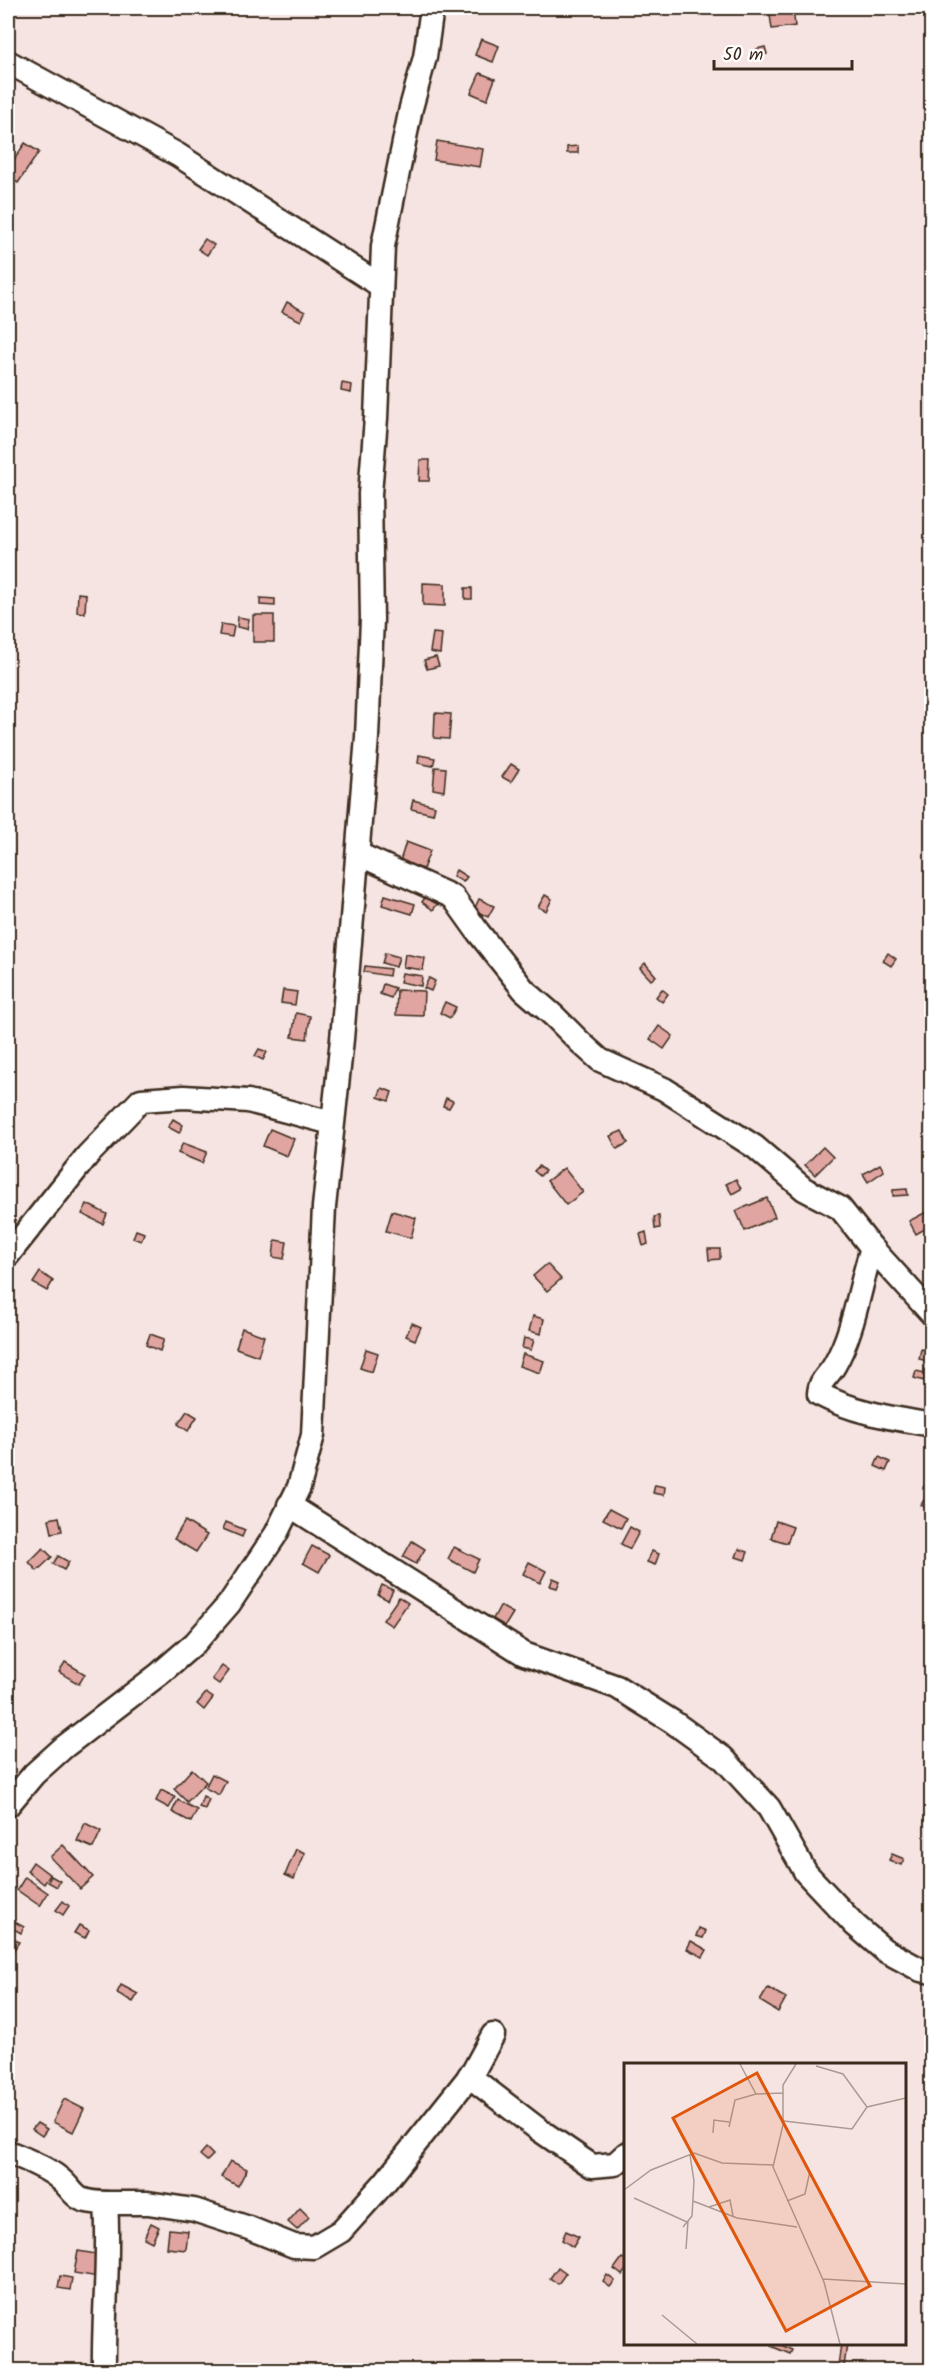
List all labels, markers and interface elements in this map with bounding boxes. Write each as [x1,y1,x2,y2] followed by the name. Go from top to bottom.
[714,33,852,71] scale bar
[723,41,763,70] text: 50 m
[624,2063,906,2345] inset map

